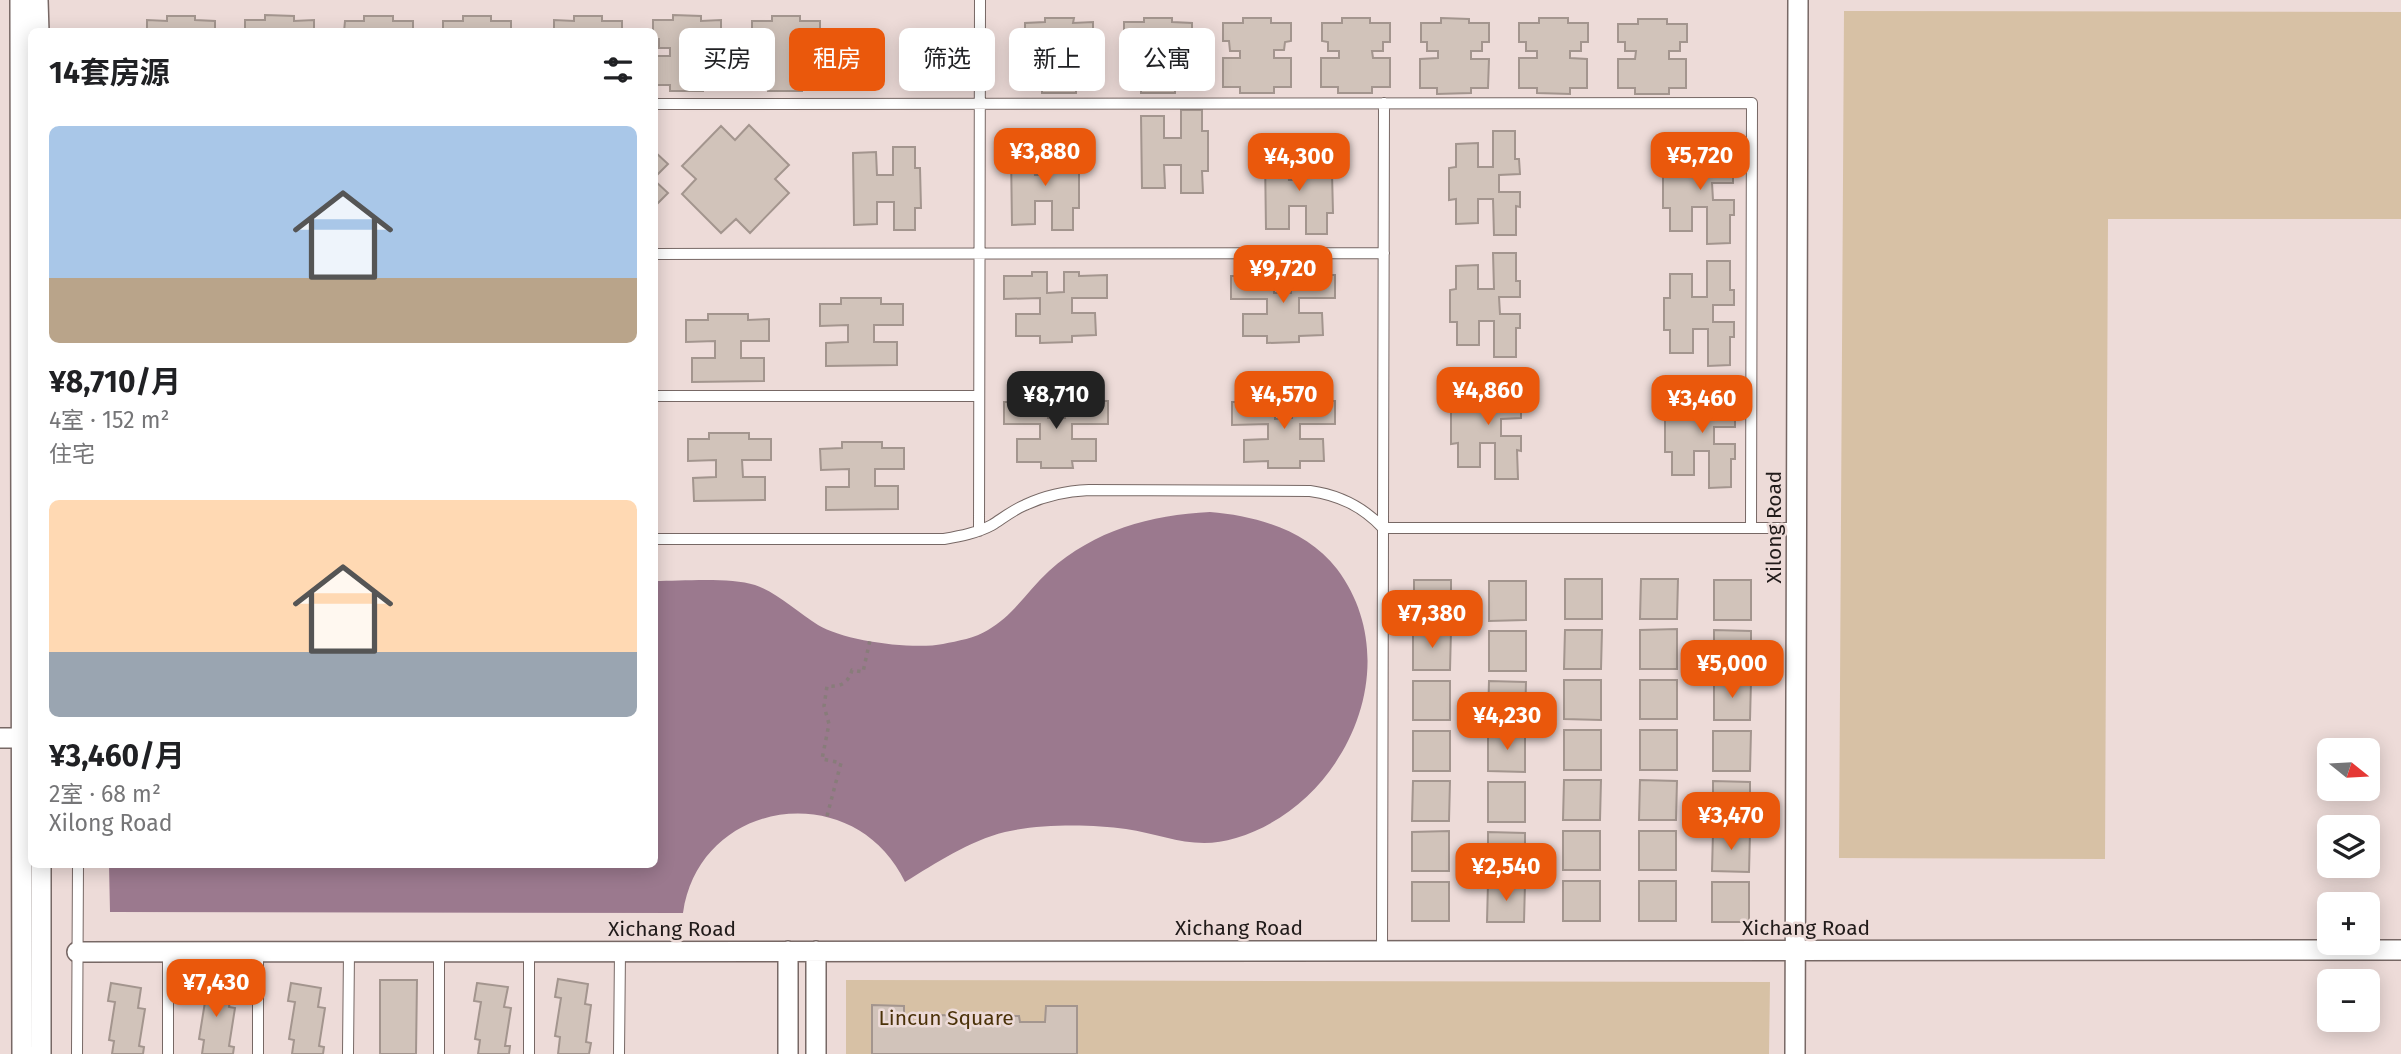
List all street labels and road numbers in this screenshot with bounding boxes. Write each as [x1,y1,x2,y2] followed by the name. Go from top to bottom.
[1761,471,1787,583] street label: Xilong Road
[1175,915,1303,941] street label: Xichang Road
[1742,915,1870,941] street label: Xichang Road
[608,916,736,942] street label: Xichang Road

